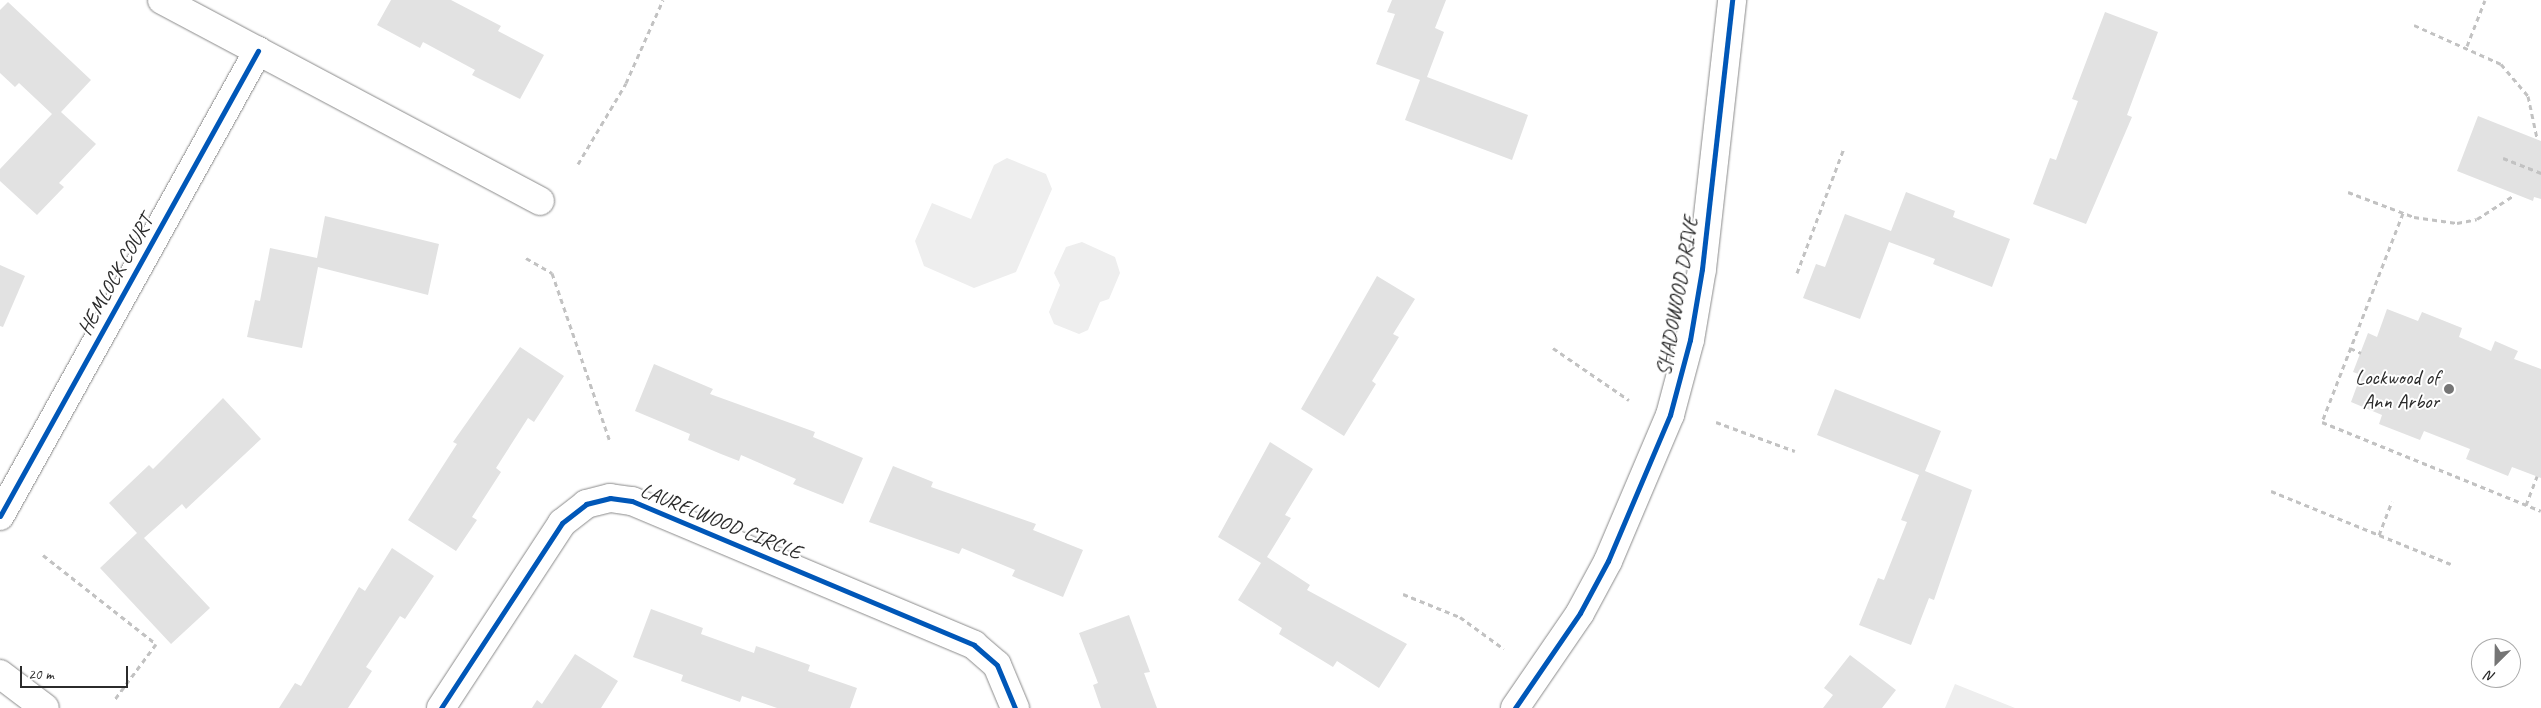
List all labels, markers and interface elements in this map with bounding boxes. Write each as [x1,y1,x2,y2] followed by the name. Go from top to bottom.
[72,211,158,339] street label: HEMLOCK COURT
[1651,215,1703,377] street label: SHADOWOOD DRIVE
[2355,364,2439,414] place label: Lockwood of Ann Arbor
[2443,383,2455,395] marker: Lockwood of Ann Arbor
[637,477,805,565] street label: LAURELWOOD CIRCLE
[2471,638,2521,688] north arrow
[22,656,130,688] scale bar
[28,665,54,684] text: 20 m
[2483,667,2498,686] text: N

